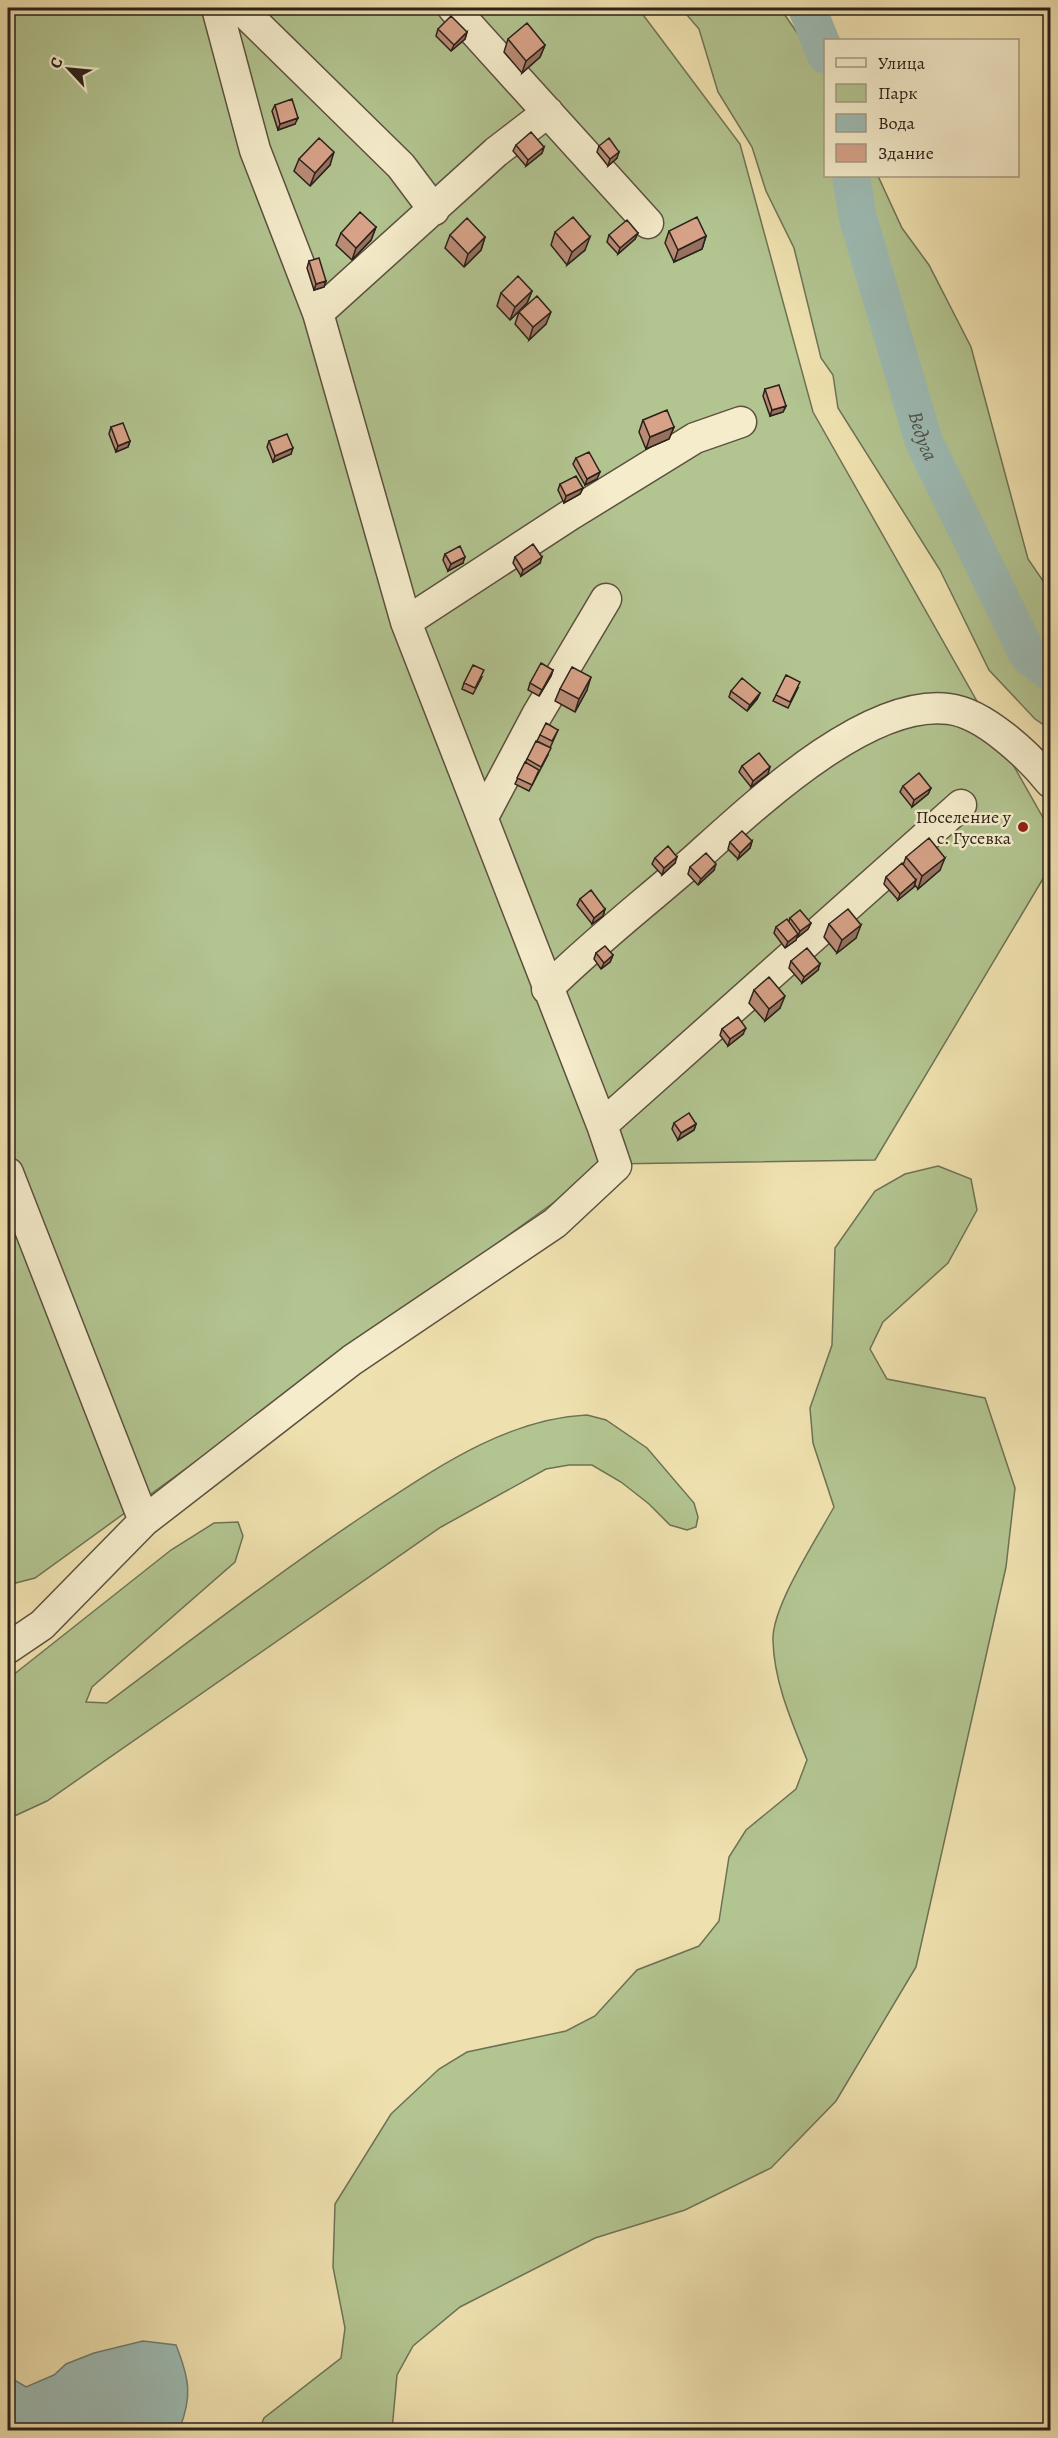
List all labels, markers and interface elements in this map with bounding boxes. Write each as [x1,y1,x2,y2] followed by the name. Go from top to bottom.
[39,39,99,99] north arrow
[824,39,1019,177] legend
[878,51,926,75] text: Улица
[44,53,69,72] text: С
[878,81,918,105] text: Парк
[878,111,916,135] text: Вода
[878,141,934,165] text: Здание
[902,408,944,465] water label: Ведуга
[916,805,1012,850] place label: Поселение у с. Гусевка
[1016,820,1030,834] marker: Поселение у с. Гусевка

